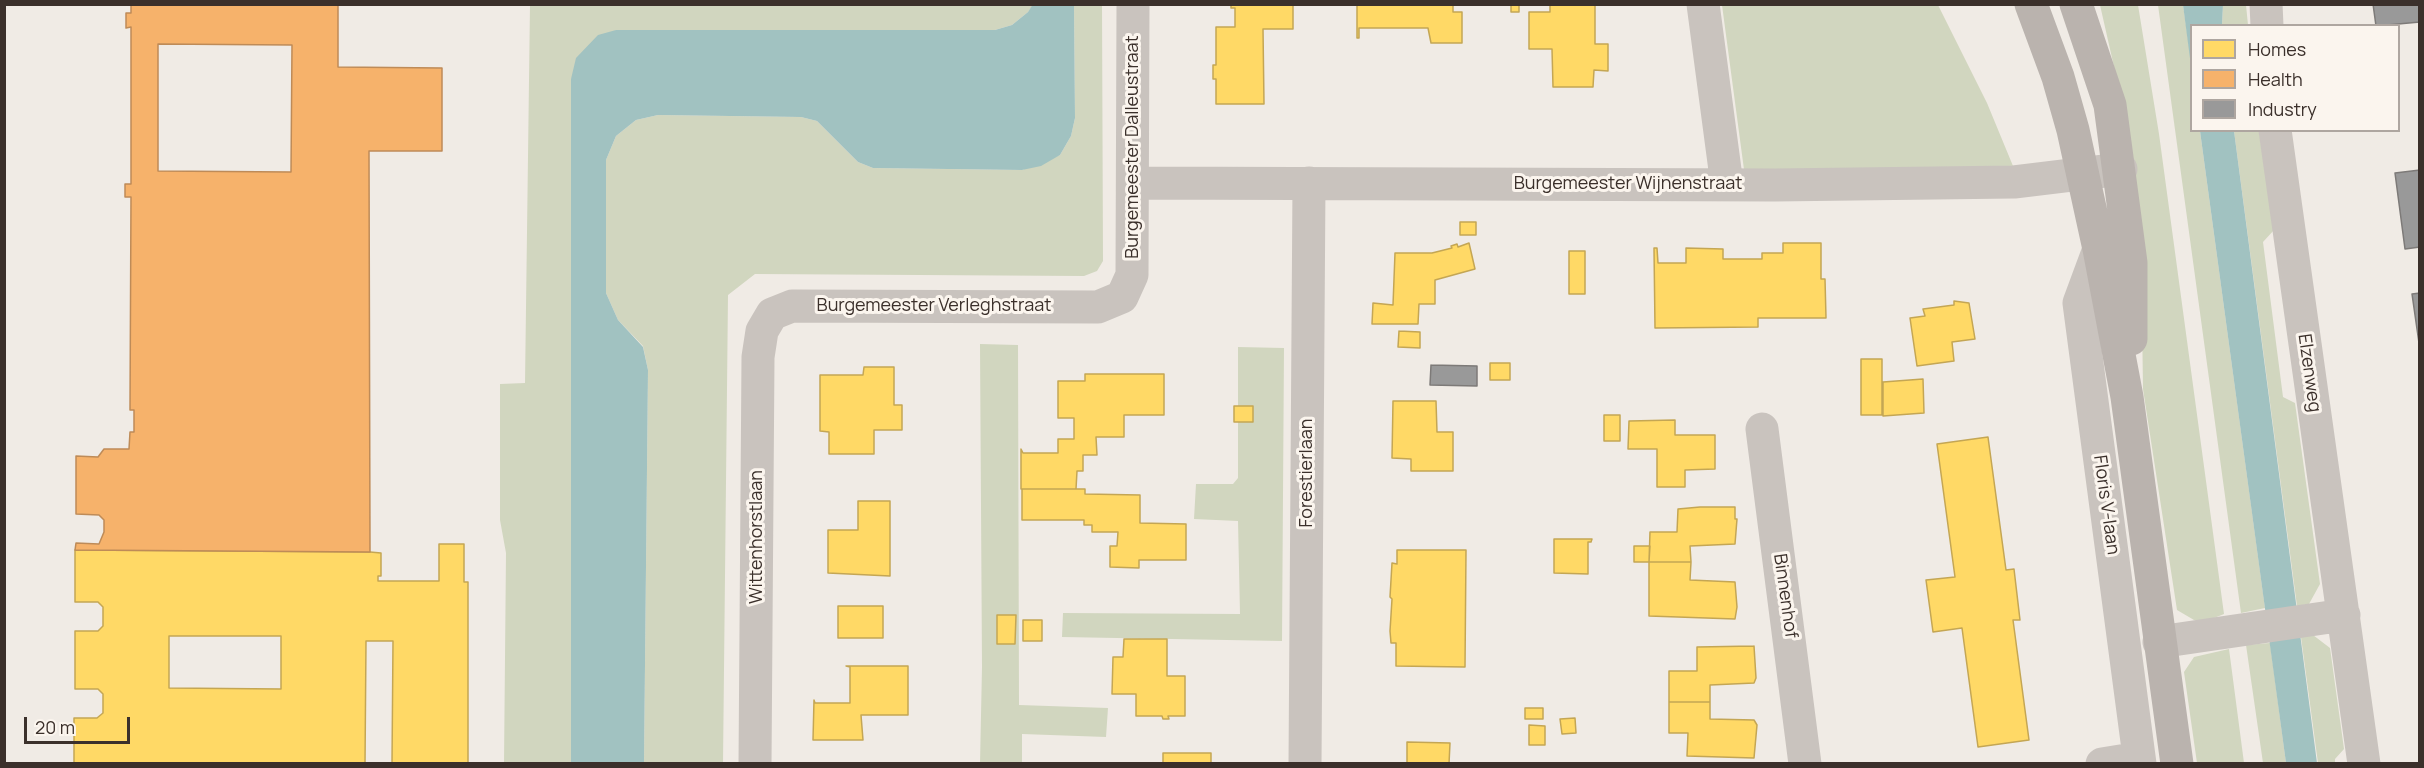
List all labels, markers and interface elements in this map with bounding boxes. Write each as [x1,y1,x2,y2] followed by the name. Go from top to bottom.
[2190,24,2400,132] legend
[1122,35,1144,259] street label: Burgemeester Dalleustraat
[2248,37,2306,61] text: Homes
[2248,67,2303,91] text: Health
[2248,97,2317,121] text: Industry
[1514,173,1742,195] street label: Burgemeester Wijnenstraat
[817,295,1051,317] street label: Burgemeester Verleghstraat
[2293,332,2325,414] street label: Elzenweg
[1296,418,1318,528] street label: Forestierlaan
[2088,454,2124,556] street label: Floris V-laan
[746,470,768,604] street label: Wittenhorstlaan
[1768,552,1802,640] street label: Binnenhof
[27,705,134,743] scale bar
[35,715,75,739] text: 20 m

